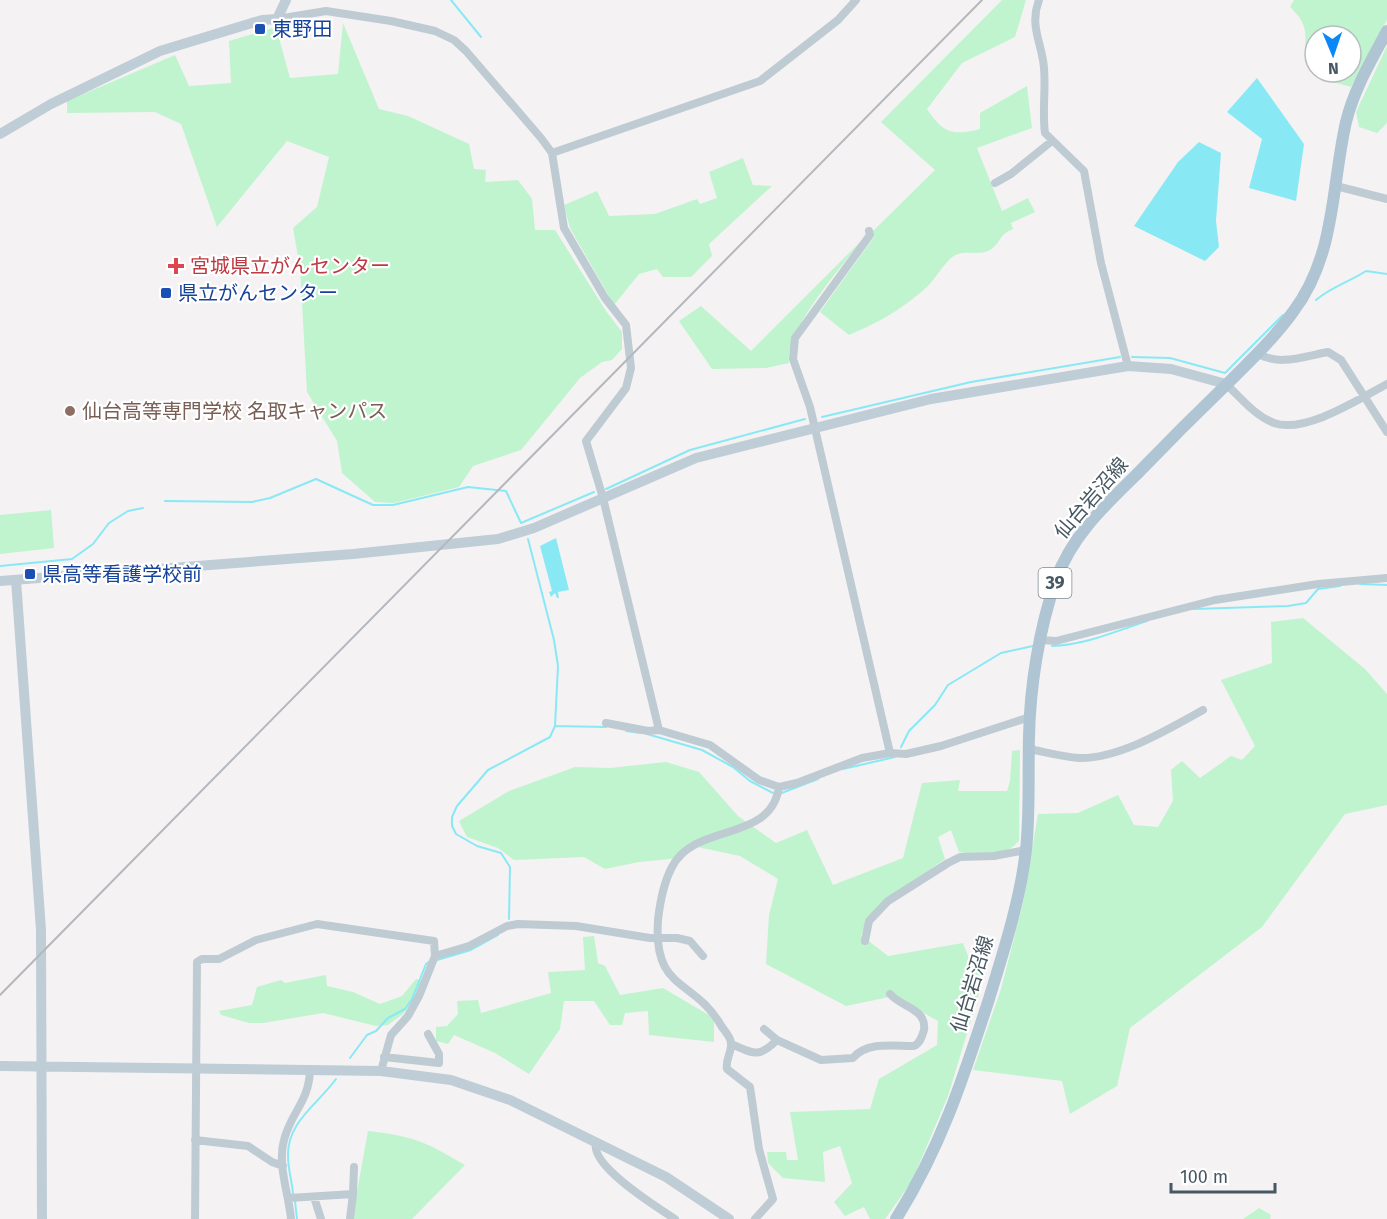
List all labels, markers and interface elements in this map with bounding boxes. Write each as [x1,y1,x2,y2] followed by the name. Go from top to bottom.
[272,17,332,41] place label: 東野田
[253,22,267,36] marker: 東野田
[1303,24,1363,84] north arrow
[1328,59,1339,78] text: N
[190,254,390,278] place label: 宮城県立がんセンター
[167,257,185,275] marker: 宮城県立がんセンター
[178,281,338,305] place label: 県立がんセンター
[159,286,173,300] marker: 県立がんセンター
[82,399,387,423] place label: 仙台高等専門学校 名取キャンパス
[63,404,77,418] marker: 仙台高等専門学校 名取キャンパス
[1049,452,1133,544] street label: 仙台岩沼線
[42,562,202,586] place label: 県高等看護学校前
[23,567,37,581] marker: 県高等看護学校前
[1038,568,1072,598] road number: 39
[946,933,998,1035] street label: 仙台岩沼線
[1171,1156,1274,1194] scale bar
[1180,1166,1228,1188] text: 100 m

